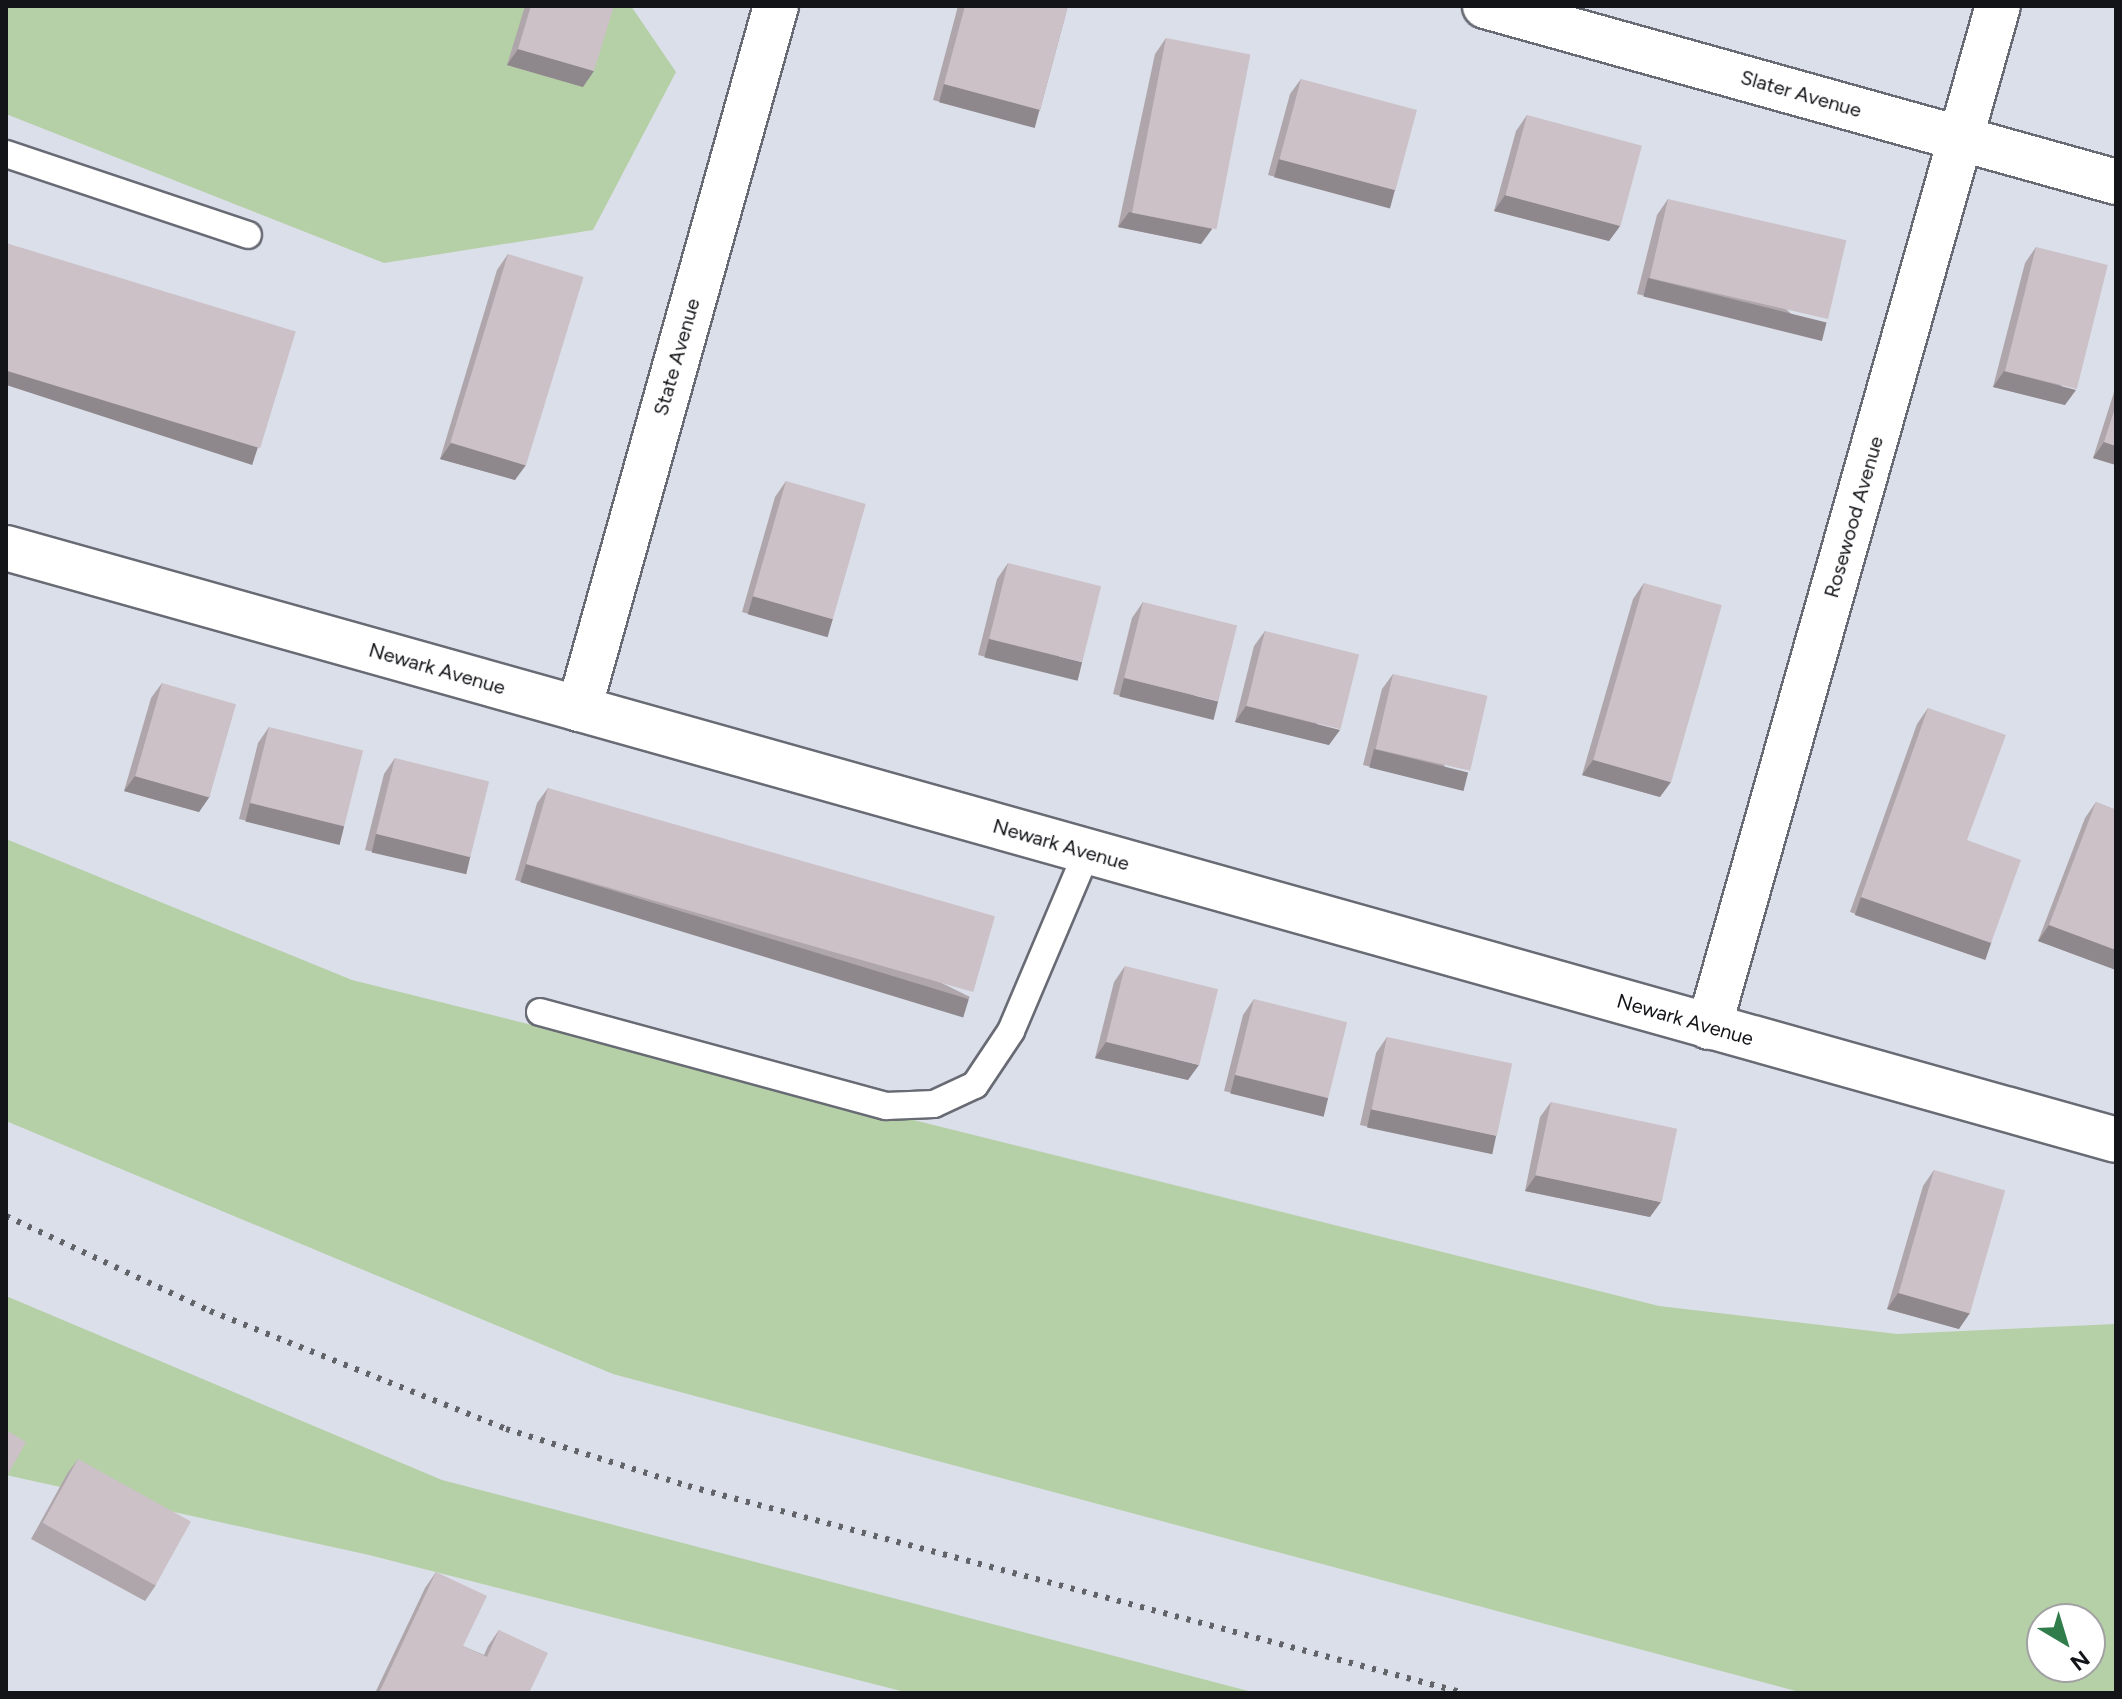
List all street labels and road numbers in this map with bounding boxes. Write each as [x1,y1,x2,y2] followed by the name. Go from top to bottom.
[1738,65,1864,123] street label: Slater Avenue
[649,296,705,418] street label: State Avenue
[1819,433,1889,601] street label: Rosewood Avenue
[366,638,508,700] street label: Newark Avenue
[990,814,1132,876] street label: Newark Avenue
[1614,989,1756,1051] street label: Newark Avenue

